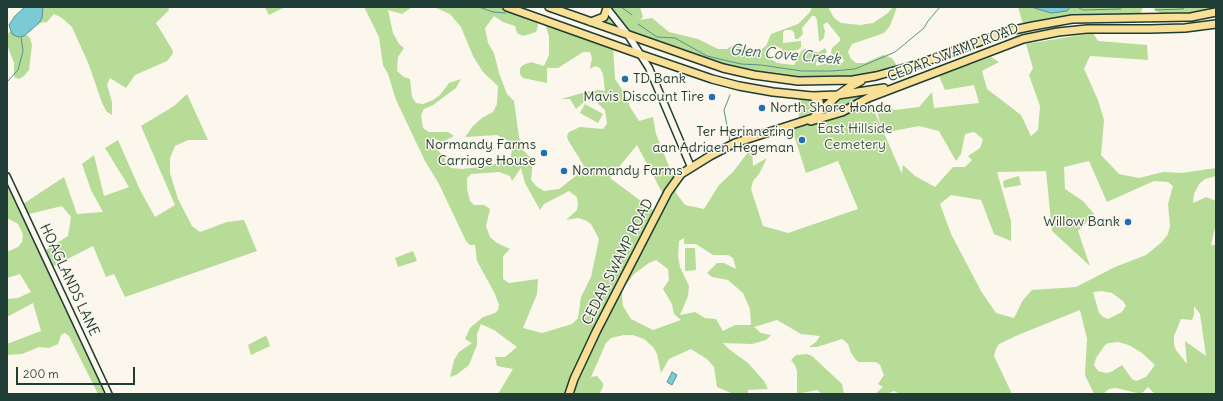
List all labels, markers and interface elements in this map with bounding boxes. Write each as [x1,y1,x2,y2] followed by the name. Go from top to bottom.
[885,20,1021,86] street label: CEDAR SWAMP ROAD
[729,41,841,69] water label: Glen Cove Creek
[633,71,686,87] place label: TD Bank
[620,74,630,84] marker: TD Bank
[583,89,704,105] place label: Mavis Discount Tire
[707,92,717,102] marker: Mavis Discount Tire
[770,100,891,116] place label: North Shore Honda
[757,103,767,113] marker: North Shore Honda
[817,121,893,154] park label: East Hillside Cemetery
[652,124,794,156] place label: Ter Herinnering aan Adriaen Hegeman
[797,135,807,145] marker: Ter Herinnering aan Adriaen Hegeman
[425,137,536,170] place label: Normandy Farms Carriage House
[539,148,549,158] marker: Normandy Farms Carriage House
[572,163,683,179] place label: Normandy Farms
[559,166,569,176] marker: Normandy Farms
[579,196,657,328] street label: CEDAR SWAMP ROAD
[1043,214,1120,230] place label: Willow Bank
[1123,217,1133,227] marker: Willow Bank
[36,221,102,339] street label: HOAGLANDS LANE
[18,359,137,385] scale bar
[23,366,59,381] text: 200 m

